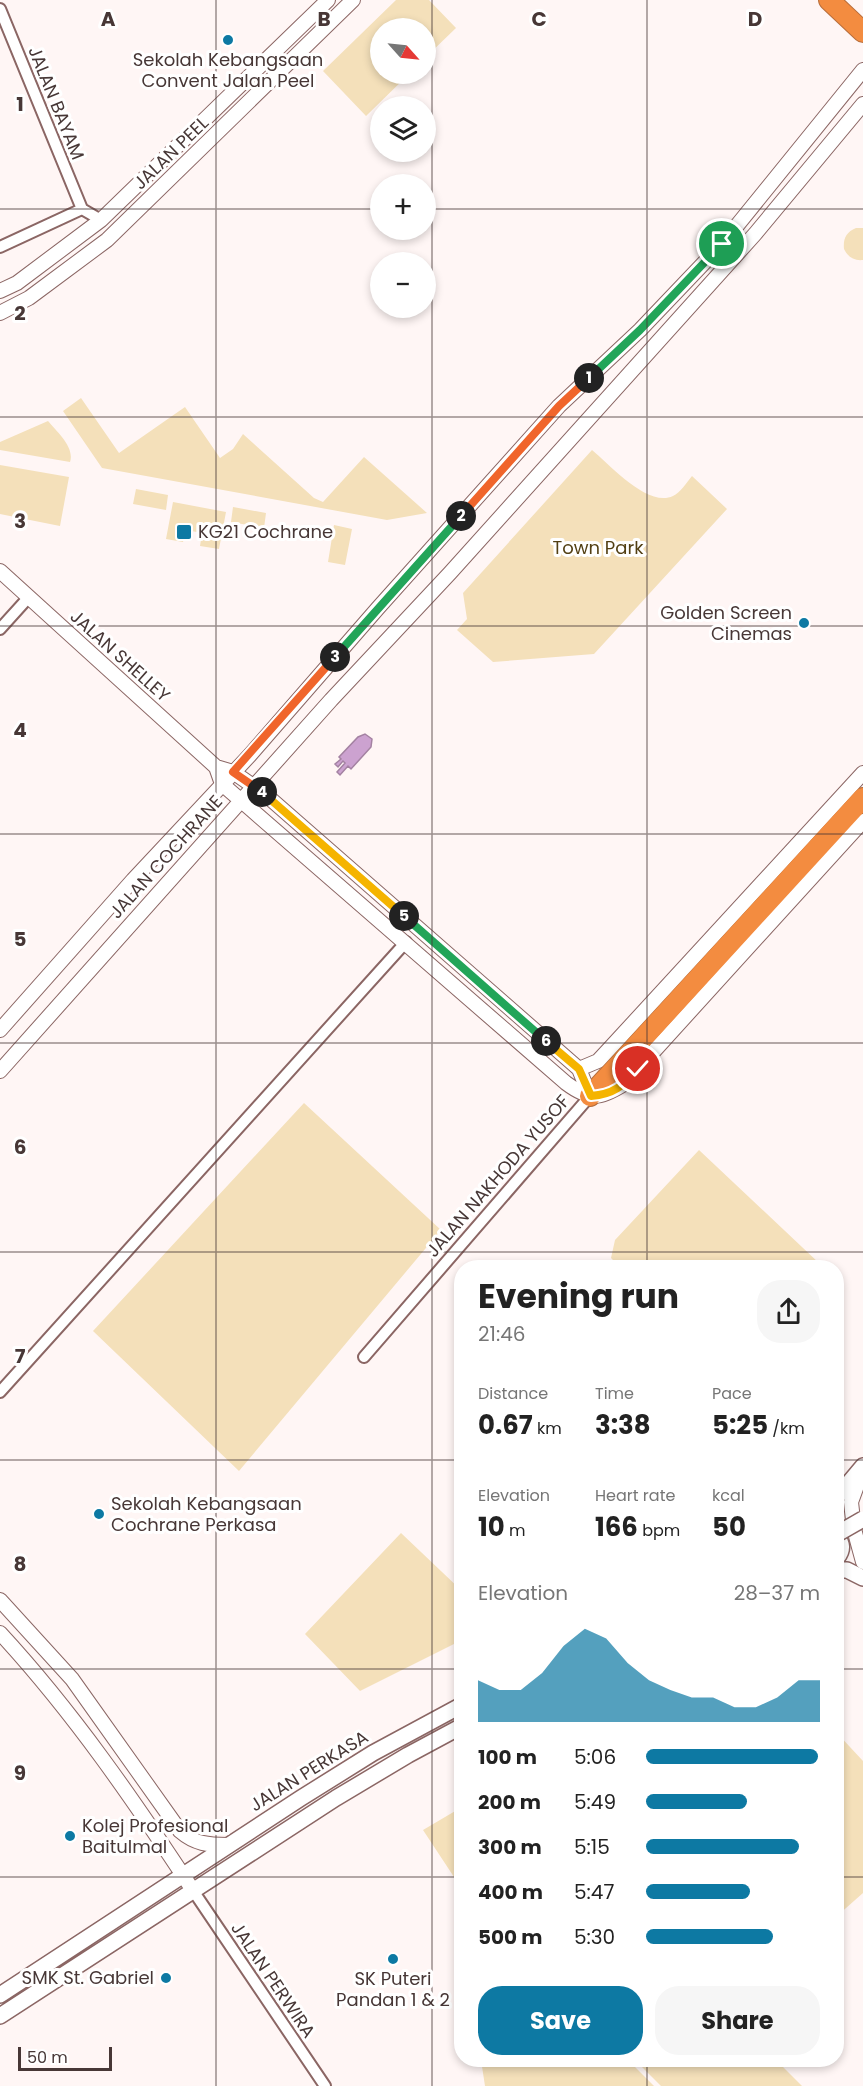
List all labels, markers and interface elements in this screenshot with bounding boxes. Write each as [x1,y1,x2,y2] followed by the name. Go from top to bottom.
[101,5,116,33] text: A
[317,5,331,33] text: B
[531,5,547,33] text: C
[748,5,762,33] text: D
[370,18,436,84] north arrow
[370,18,436,318] map controls
[221,33,235,47] marker: Sekolah Kebangsaan Convent Jalan Peel
[22,42,91,163] street label: JALAN BAYAM
[133,47,323,93] place label: Sekolah Kebangsaan Convent Jalan Peel
[16,90,24,118] text: 1
[370,96,436,162] button: layers
[128,110,214,195] street label: JALAN PEEL
[370,174,436,240] button: +
[696,218,747,269] pin
[705,227,738,260] icon: arrive
[370,252,436,318] button: −
[14,299,26,327] text: 2
[574,363,604,393] pin: 1
[586,366,592,389] text: 1
[446,501,476,531] pin: 2
[456,504,466,527] text: 2
[14,507,26,535] text: 3
[198,519,333,544] place label: KG21 Cochrane
[175,523,193,541] marker: KG21 Cochrane
[553,535,644,560] park label: Town Park
[660,600,792,646] place label: Golden Screen Cinemas
[65,604,176,708] street label: JALAN SHELLEY
[797,616,811,630] marker: Golden Screen Cinemas
[320,642,350,672] pin: 3
[330,645,340,668] text: 3
[13,716,27,744] text: 4
[247,777,277,807] pin: 4
[257,780,267,803] text: 4
[103,789,228,924] street label: JALAN COCHRANE
[389,901,419,931] pin: 5
[399,904,409,927] text: 5
[14,925,27,953] text: 5
[531,1026,561,1056] pin: 6
[541,1029,551,1052] text: 6
[612,1043,663,1094] pin
[621,1052,654,1085] icon: check
[420,1089,575,1262] street label: JALAN NAKHODA YUSOF
[14,1133,26,1161] text: 6
[478,1273,679,1320] text: Evening run
[757,1280,820,1343] button: share
[478,1320,525,1348] text: 21:46
[15,1342,26,1370] text: 7
[478,1382,548,1405] text: Distance
[595,1382,634,1405] text: Time
[712,1382,752,1405] text: Pace
[478,1407,533,1443] text: 0.67
[595,1407,651,1443] text: 3:38
[712,1407,768,1443] text: 5:25
[533,1417,562,1440] text: km
[768,1417,805,1440] text: /km
[478,1484,550,1507] text: Elevation
[595,1484,675,1507] text: Heart rate
[712,1484,745,1507] text: kcal
[111,1491,302,1537] place label: Sekolah Kebangsaan Cochrane Perkasa
[92,1507,106,1521] marker: Sekolah Kebangsaan Cochrane Perkasa
[478,1509,505,1545] text: 10
[595,1509,638,1545] text: 166
[712,1509,746,1545] text: 50
[505,1519,526,1542] text: m
[638,1519,680,1542] text: bpm
[14,1550,26,1578] text: 8
[478,1579,568,1607] text: Elevation
[734,1579,820,1607] text: 28–37 m
[245,1724,373,1817] street label: JALAN PERKASA
[478,1743,537,1771] text: 100 m
[574,1743,616,1771] text: 5:06
[14,1759,26,1787] text: 9
[478,1788,541,1816] text: 200 m
[574,1788,616,1816] text: 5:49
[82,1813,228,1859] place label: Kolej Profesional Baitulmal
[63,1829,77,1843] marker: Kolej Profesional Baitulmal
[478,1833,542,1861] text: 300 m
[574,1833,610,1861] text: 5:15
[478,1878,543,1906] text: 400 m
[574,1878,614,1906] text: 5:47
[225,1917,321,2043] street label: JALAN PERWIRA
[478,1923,543,1951] text: 500 m
[574,1923,615,1951] text: 5:30
[386,1952,400,1966] marker: SK Puteri Pandan 1 & 2
[22,1965,154,1990] place label: SMK St. Gabriel
[336,1966,450,2012] place label: SK Puteri Pandan 1 & 2
[159,1971,173,1985] marker: SMK St. Gabriel
[478,1986,643,2055] button: Save
[655,1986,820,2055] button: Share
[18,2044,112,2072] scale bar
[27,2046,68,2069] text: 50 m

